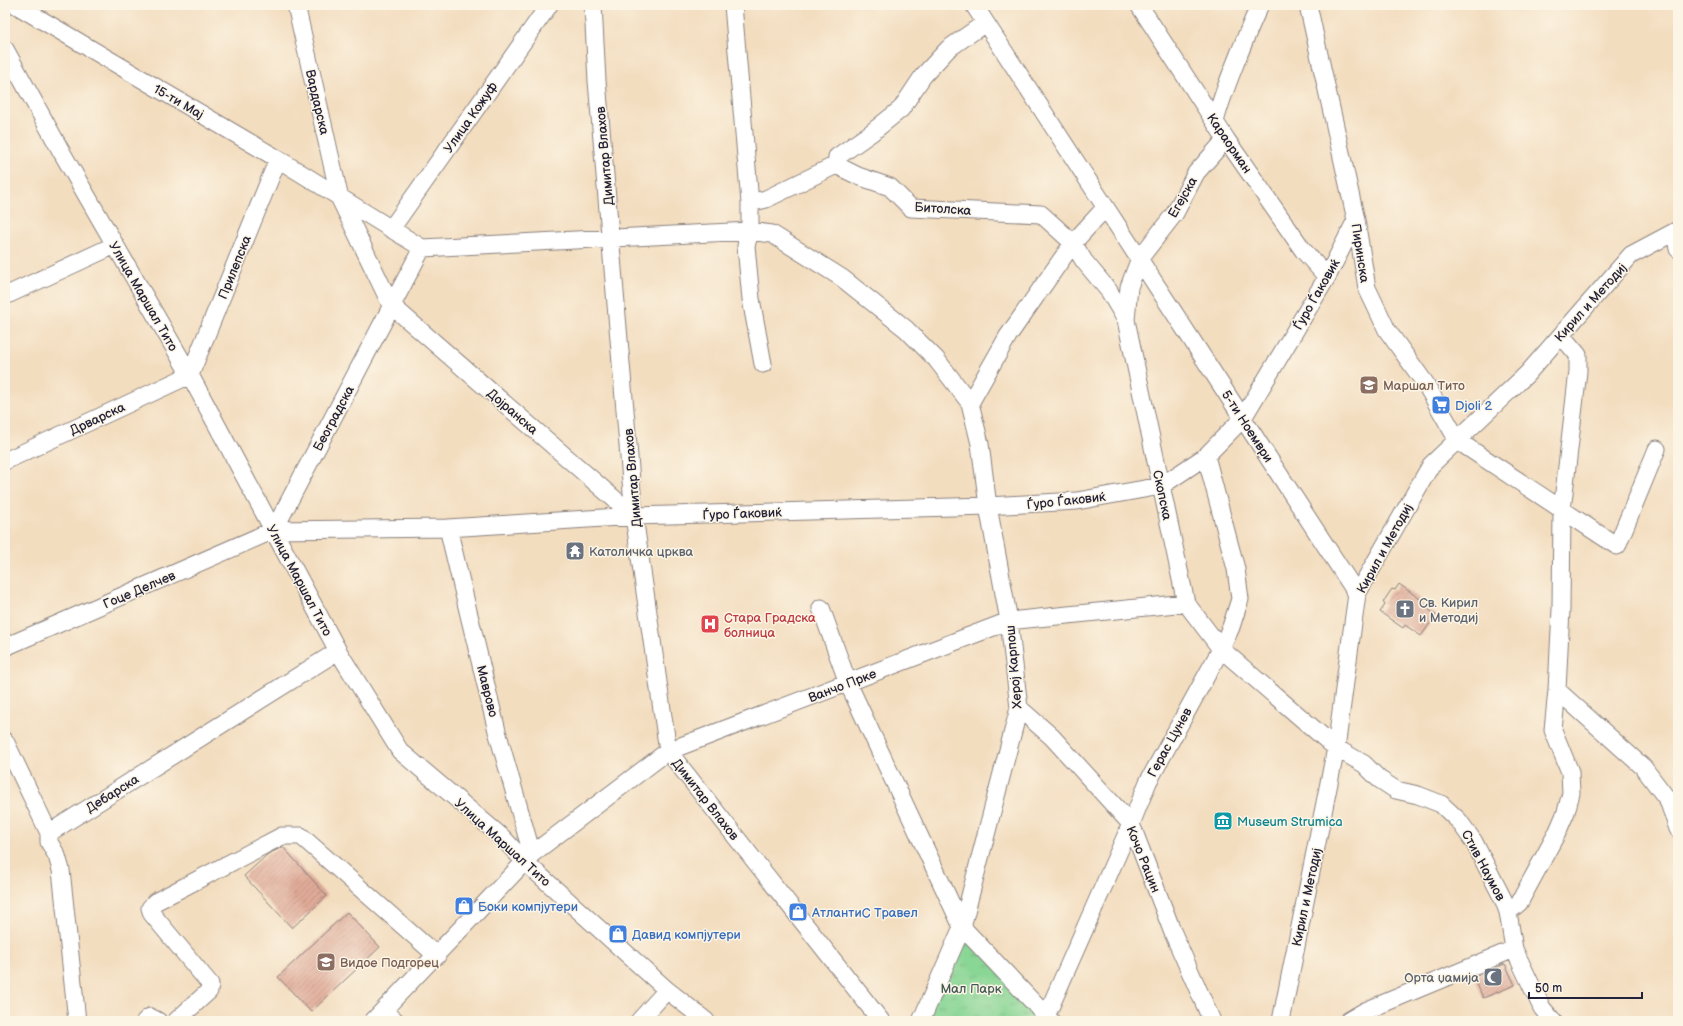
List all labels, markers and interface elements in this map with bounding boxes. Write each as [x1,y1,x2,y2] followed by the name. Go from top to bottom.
[302,68,332,137] street label: Вардарска
[440,79,501,156] street label: Улица Кожуф
[150,81,207,123] street label: 15-ти Мај
[593,106,617,206] street label: Димитар Влахов
[1203,111,1255,177] street label: Караорман
[1165,174,1201,221] street label: Егејска
[914,199,972,219] street label: Битолска
[1347,222,1373,284] street label: Пиринска
[215,233,255,302] street label: Прилепска
[105,239,181,354] street label: Улица Маршал Тито
[1289,255,1344,333] street label: Ѓуро Ѓаковиќ
[1551,260,1630,345] street label: Кирил и Методиј
[1358,374,1380,396] school or university icon: Маршал Тито
[1383,378,1465,394] place label: Маршал Тито
[310,383,358,454] street label: Београдска
[484,385,541,438] street label: Дојранска
[1218,388,1276,466] street label: 5-ти Ноември
[1430,394,1452,416] supermarket icon: Djoli 2
[1455,398,1492,414] place label: Djoli 2
[67,399,128,439] street label: Дрварска
[621,428,645,528] street label: Димитар Влахов
[1149,469,1175,522] street label: Скопска
[1026,488,1107,513] street label: Ѓуро Ѓаковиќ
[1354,501,1416,596] street label: Кирил и Методиј
[702,504,782,523] street label: Ѓуро Ѓаковиќ
[263,522,335,639] street label: Улица Маршал Тито
[564,540,586,562] temple icon: Католичка црква
[589,544,693,560] place label: Католичка црква
[101,567,178,612] street label: Гоце Делчев
[1419,595,1478,626] place label: Св. Кирил и Методиј
[1394,598,1416,620] church icon: Св. Кирил и Методиј
[724,610,816,641] place label: Стара Градска болница
[699,613,721,635] hospital icon: Стара Градска болница
[1002,625,1026,709] street label: Херој Карпош
[473,664,501,719] street label: Маврово
[806,666,879,706] street label: Ванчо Прке
[1144,705,1196,780] street label: Герас Цунев
[668,756,742,844] street label: Димитар Влахов
[83,771,142,816] street label: Дебарска
[451,795,554,890] street label: Улица Маршал Тито
[1212,810,1234,832] museum icon: Museum Strumica
[1237,814,1343,830] place label: Museum Strumica
[1122,824,1164,895] street label: Кочо Рацин
[1458,827,1509,904] street label: Стив Наумов
[1289,846,1325,948] street label: Кирил и Методиј
[453,895,475,917] shop icon: Боки компјутери
[478,899,578,915] place label: Боки компјутери
[787,901,809,923] shop icon: АтлантиС Травел
[811,905,918,921] place label: АтлантиС Травел
[607,923,629,945] shop icon: Давид компјутери
[632,927,741,943] place label: Давид компјутери
[315,951,337,973] school or university icon: Видое Подгорец
[340,955,439,971] place label: Видое Подгорец
[1482,966,1504,988] mosque icon: Орта џамија
[1404,970,1479,986] place label: Орта џамија
[1529,974,1642,1000] scale bar
[940,981,1002,997] park label: Мал Парк
[1535,981,1562,996] text: 50 m

